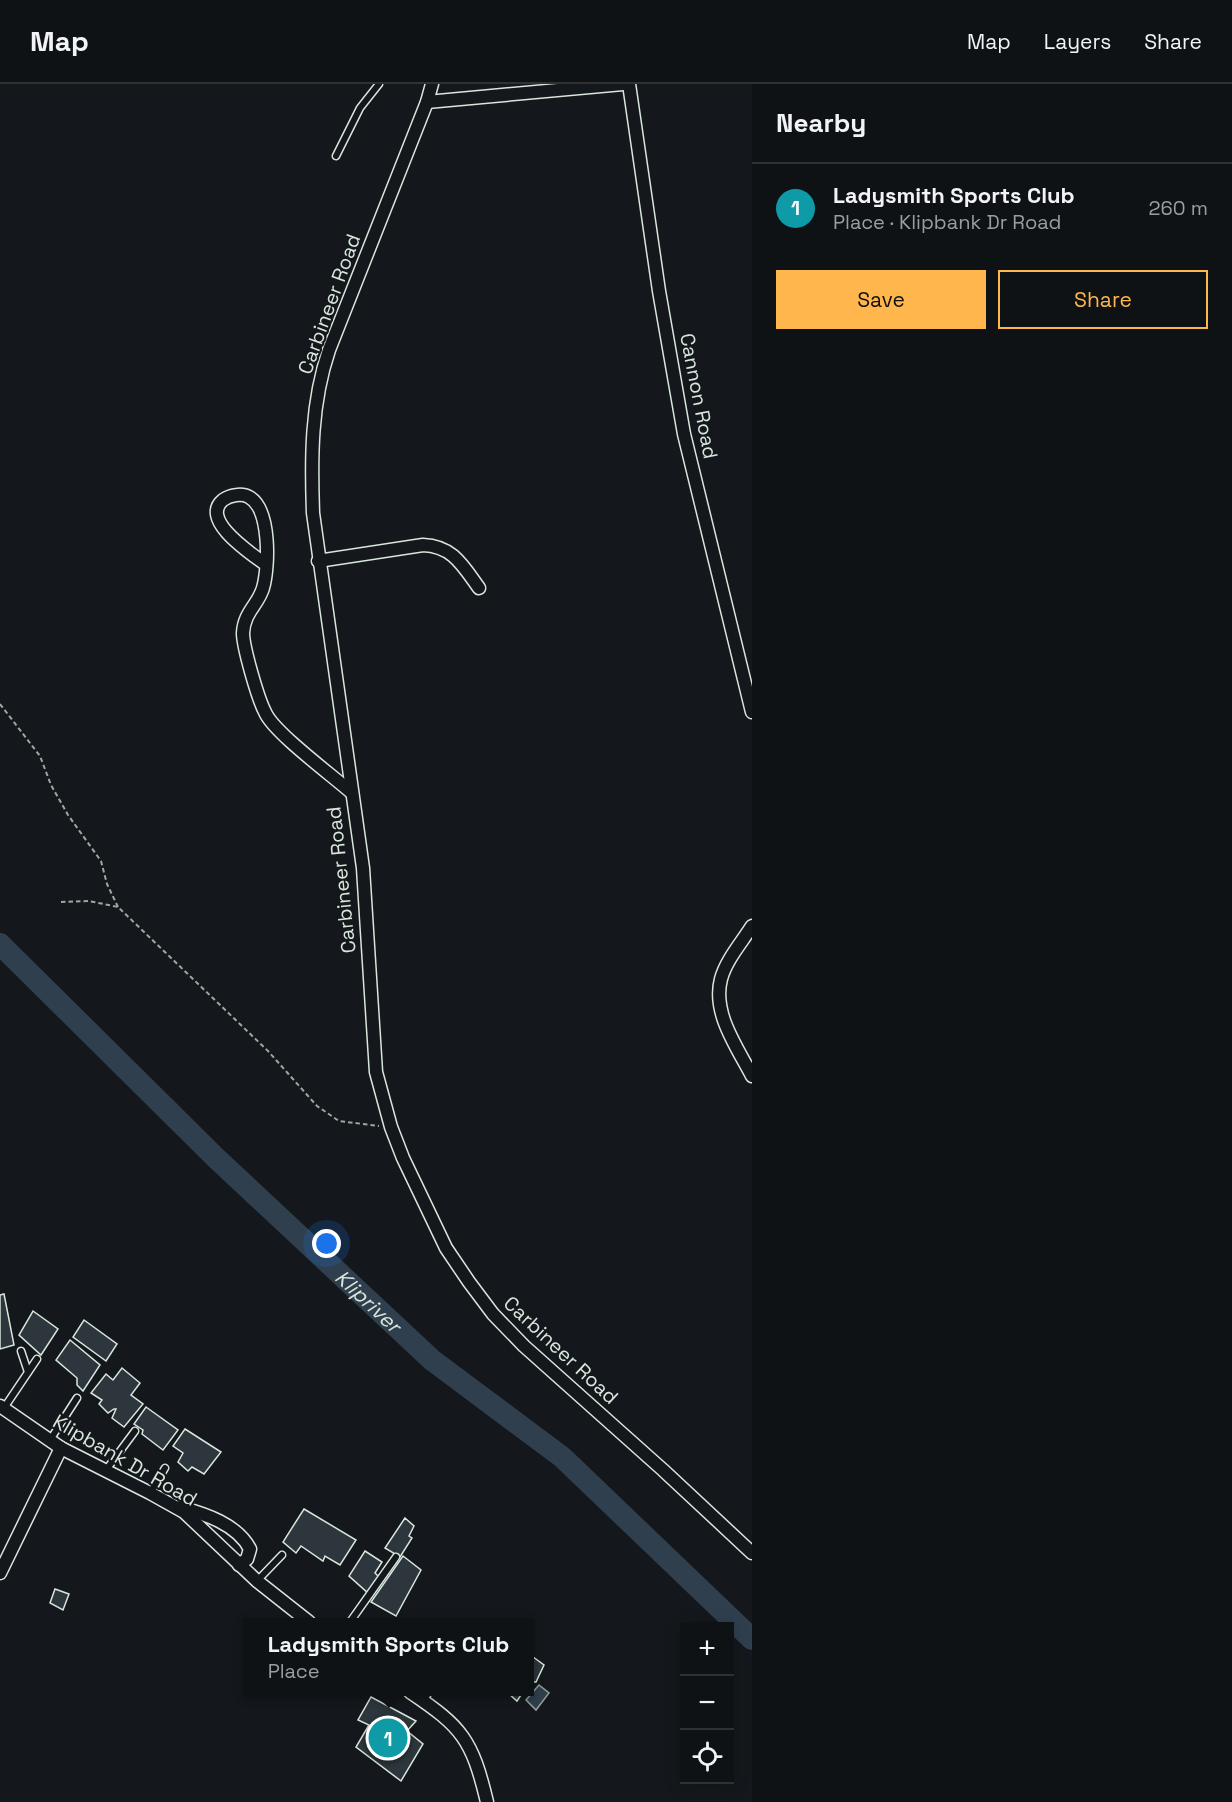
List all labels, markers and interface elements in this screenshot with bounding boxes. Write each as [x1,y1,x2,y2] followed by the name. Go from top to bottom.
[30,23,89,59] text: Map
[967,28,1011,55] text: Map
[1044,28,1111,55] text: Layers
[1144,28,1202,55] text: Share
[776,106,866,140] text: Nearby
[833,181,1075,209] text: Ladysmith Sports Club
[791,195,800,221] text: 1
[1149,195,1208,221] text: 260 m
[833,209,1061,235] text: Place · Klipbank Dr Road
[292,230,366,378] street label: Carbineer Road
[776,270,986,329] button: Save
[998,270,1208,329] button: Share
[674,331,724,461] street label: Cannon Road
[320,805,362,955] street label: Carbineer Road
[312,1229,341,1258] your location
[330,1263,409,1340] water label: Klipriver
[498,1290,624,1410] street label: Carbineer Road
[48,1408,202,1512] street label: Klipbank Dr Road
[243,1618,534,1696] popup
[680,1622,734,1784] map controls
[680,1622,734,1676] button: +
[268,1630,509,1658] text: Ladysmith Sports Club
[268,1658,320,1684] text: Place
[680,1676,734,1730] button: −
[368,1716,408,1760] pin: 1
[680,1730,734,1784] button: locate

